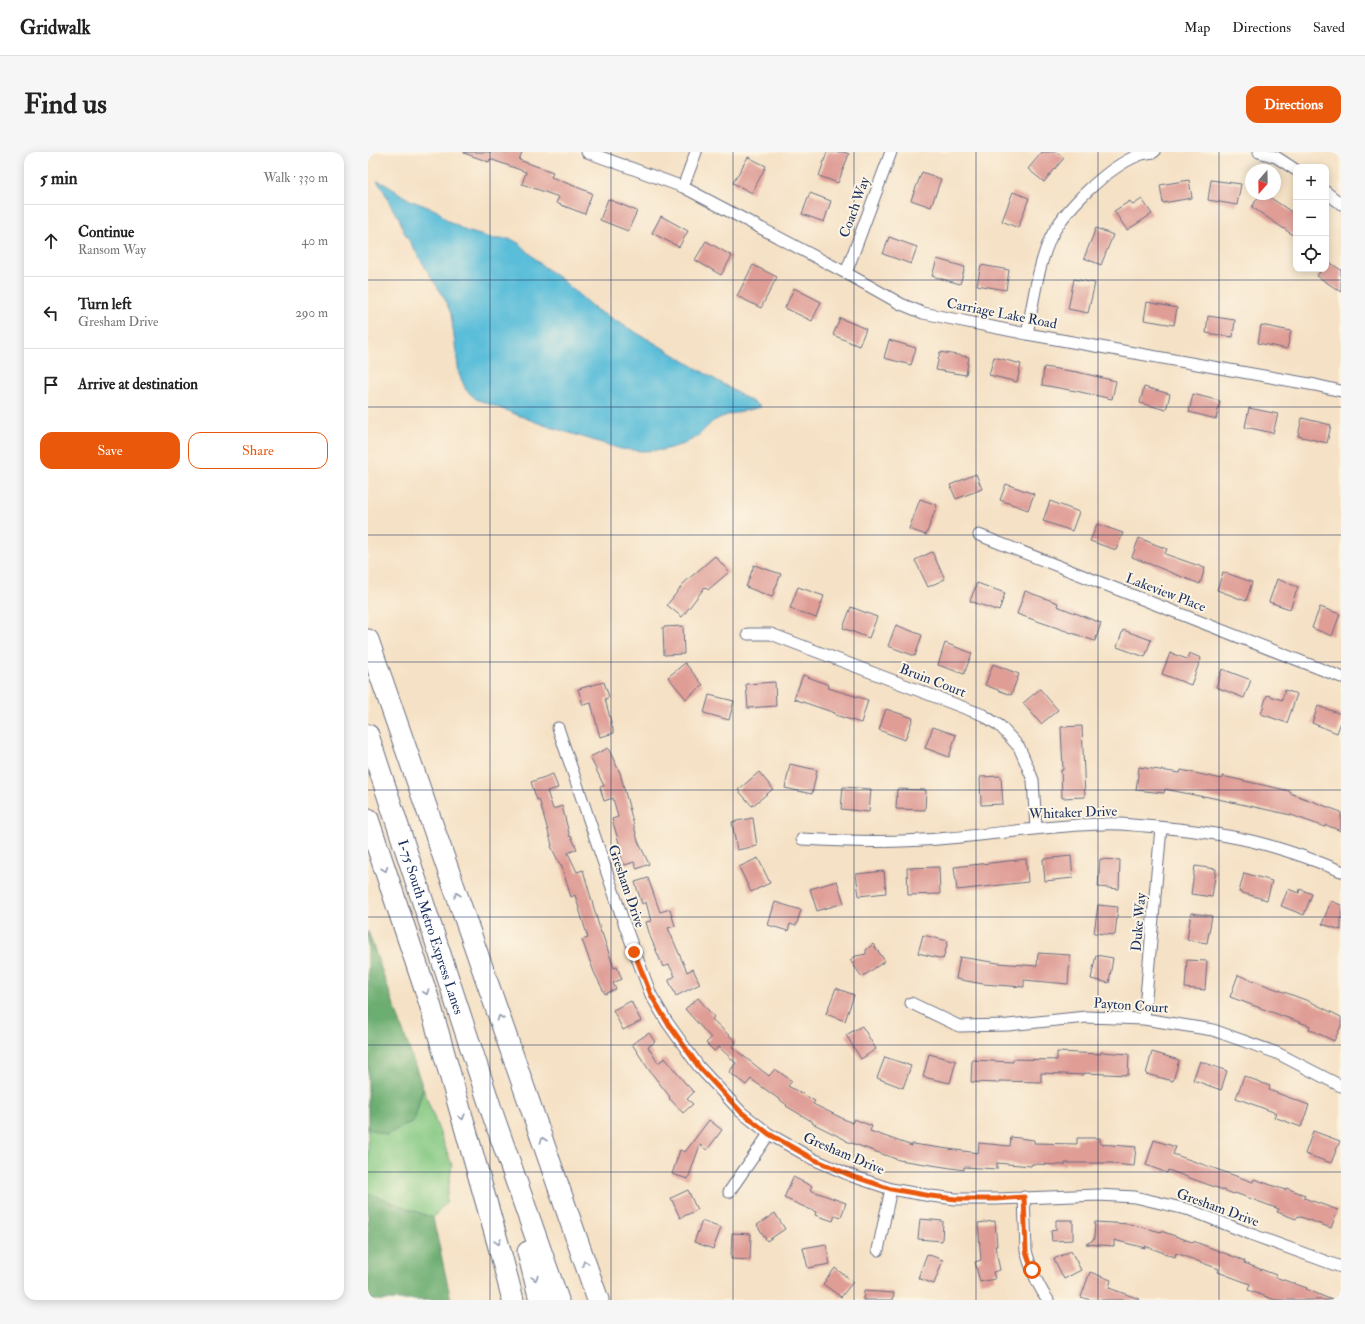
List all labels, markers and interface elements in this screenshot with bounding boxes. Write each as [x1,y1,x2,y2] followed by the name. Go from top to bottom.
[20,16,91,40] text: Gridwalk
[1184,19,1210,36] text: Map
[1232,19,1291,36] text: Directions
[1313,19,1345,36] text: Saved
[1246,86,1341,123] button: Directions
[24,87,107,122] text: Find us
[1245,164,1281,200] north arrow
[1293,164,1329,272] map controls
[1293,164,1329,200] button: +
[40,168,78,189] text: 5 min
[264,170,328,186] text: Walk · 330 m
[836,174,875,240] street label: Coach Way
[1293,200,1329,236] button: −
[78,223,134,242] text: Continue
[40,230,62,252] icon: ahead
[302,233,328,249] text: 40 m
[1293,236,1329,272] button: locate
[78,242,146,258] text: Ransom Way
[945,294,1059,333] street label: Carriage Lake Road
[78,295,132,314] text: Turn left
[40,302,62,324] icon: left
[295,305,328,321] text: 290 m
[78,314,158,330] text: Gresham Drive
[40,374,62,396] icon: arrive
[78,375,198,394] text: Arrive at destination
[40,432,180,469] button: Save
[188,432,328,469] button: Share
[1123,569,1208,616] street label: Lakeview Place
[897,660,969,701] street label: Bruin Court
[1028,802,1118,823] street label: Whitaker Drive
[394,837,467,1017] street label: I-75 South Metro Express Lanes
[604,842,649,930] street label: Gresham Drive
[380,865,389,872] one-way arrow
[453,891,462,898] one-way arrow
[1127,891,1151,952] street label: Duke Way
[625,943,643,961] route end
[421,989,430,996] one-way arrow
[1093,994,1169,1018] street label: Payton Court
[496,1014,504,1021] one-way arrow
[457,1113,466,1120] one-way arrow
[801,1129,887,1178] street label: Gresham Drive
[539,1137,547,1144] one-way arrow
[1174,1185,1262,1230] street label: Gresham Drive
[493,1238,502,1245] one-way arrow
[582,1260,590,1267] one-way arrow
[1023,1261,1041,1279] route start
[530,1275,538,1281] one-way arrow

